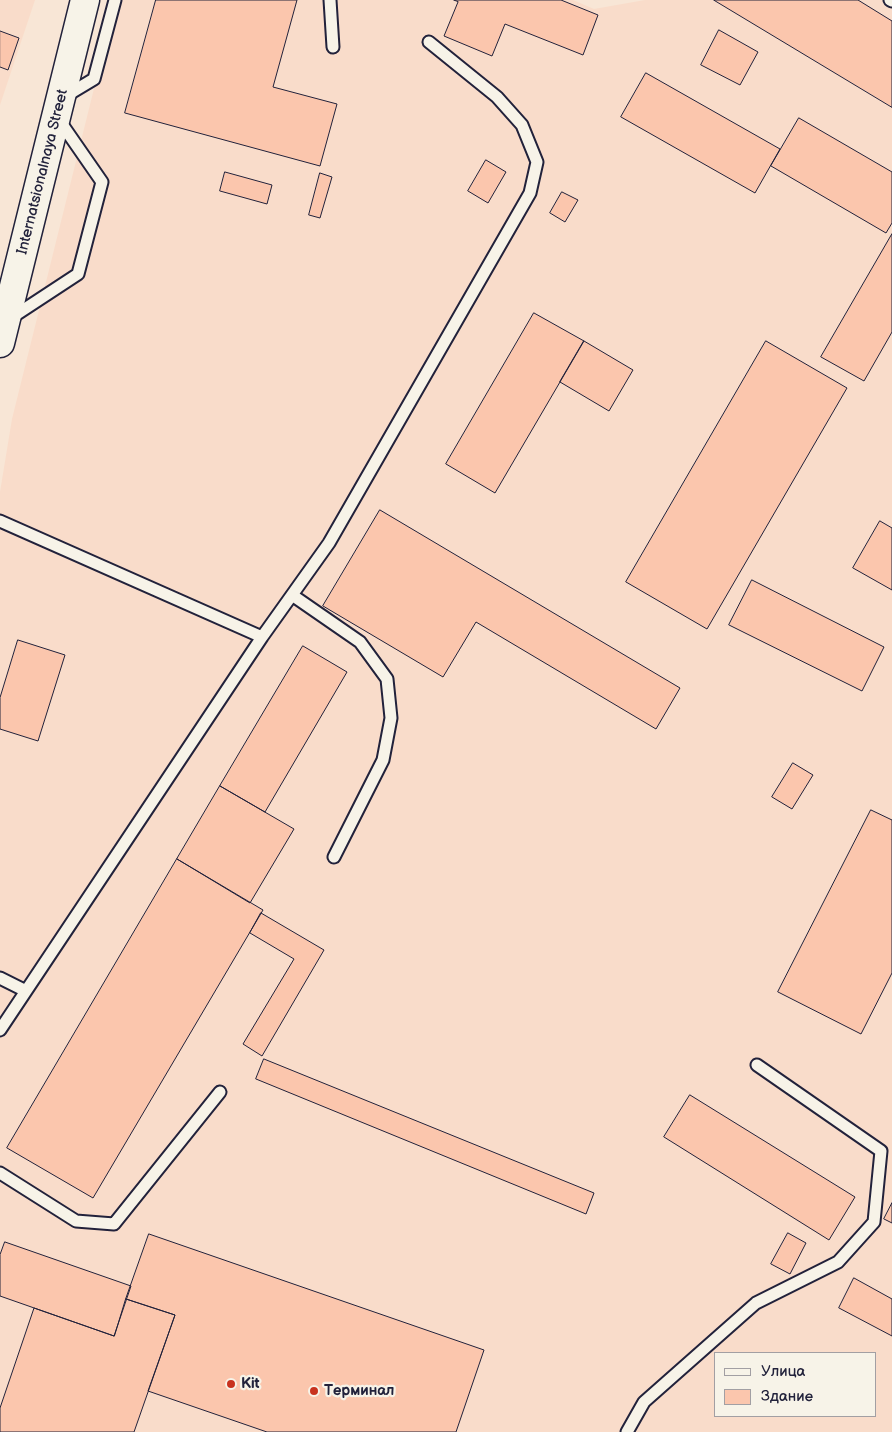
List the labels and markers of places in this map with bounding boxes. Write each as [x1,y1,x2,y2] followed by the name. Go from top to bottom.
[241,1375,260,1393] place label: Kit
[225,1378,237,1390] marker: Kit
[324,1382,394,1400] place label: Терминал
[308,1385,320,1397] marker: Терминал

